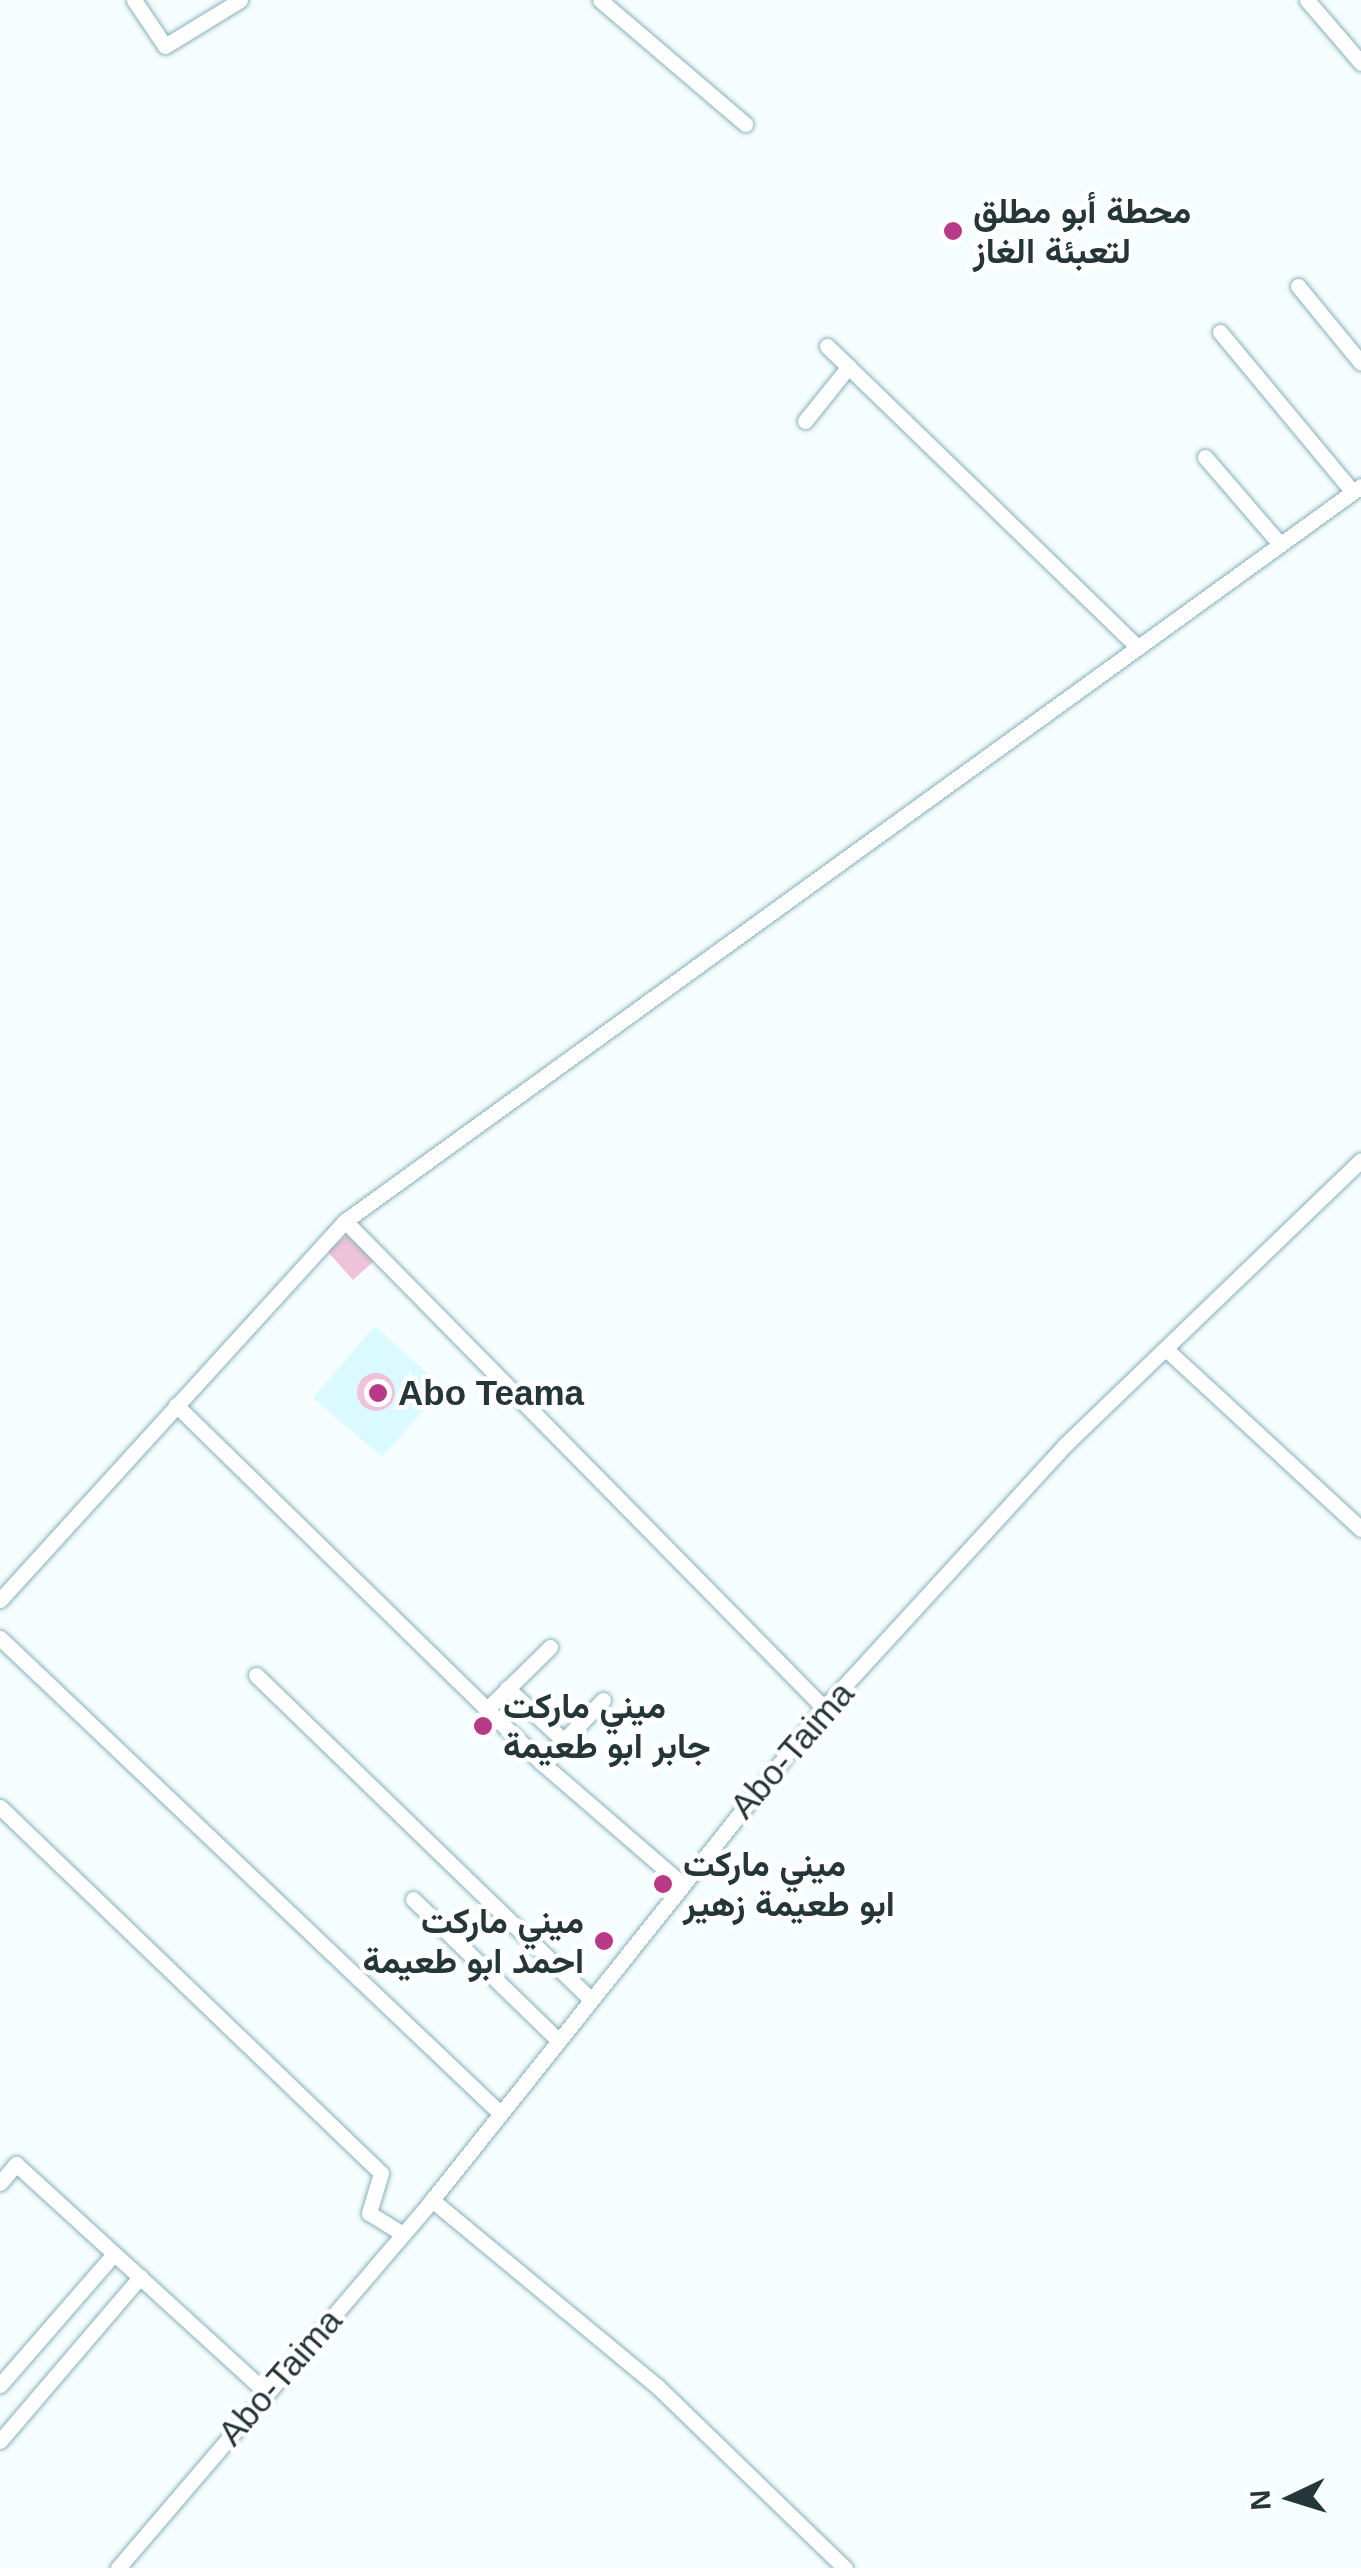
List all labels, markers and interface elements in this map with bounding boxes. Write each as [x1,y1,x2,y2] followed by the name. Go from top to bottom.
[973,190,1191,272] place label: محطة أبو مطلق لتعبئة الغاز
[942,220,964,242] marker: محطة أبو مطلق لتعبئة الغاز
[398,1372,584,1414] place label: Abo Teama
[367,1382,389,1404] marker: Abo Teama
[721,1673,863,1827] street label: Abo-Taima
[503,1685,710,1767] place label: ميني ماركت جابر ابو طعيمة
[472,1715,494,1737] marker: ميني ماركت جابر ابو طعيمة
[683,1843,895,1925] place label: ميني ماركت ابو طعيمة زهير
[652,1873,674,1895] marker: ميني ماركت ابو طعيمة زهير
[363,1900,584,1982] place label: ميني ماركت احمد ابو طعيمة
[593,1930,615,1952] marker: ميني ماركت احمد ابو طعيمة
[209,2300,351,2454] street label: Abo-Taima
[1241,2448,1341,2548] north arrow
[1244,2489,1277,2511] text: N

